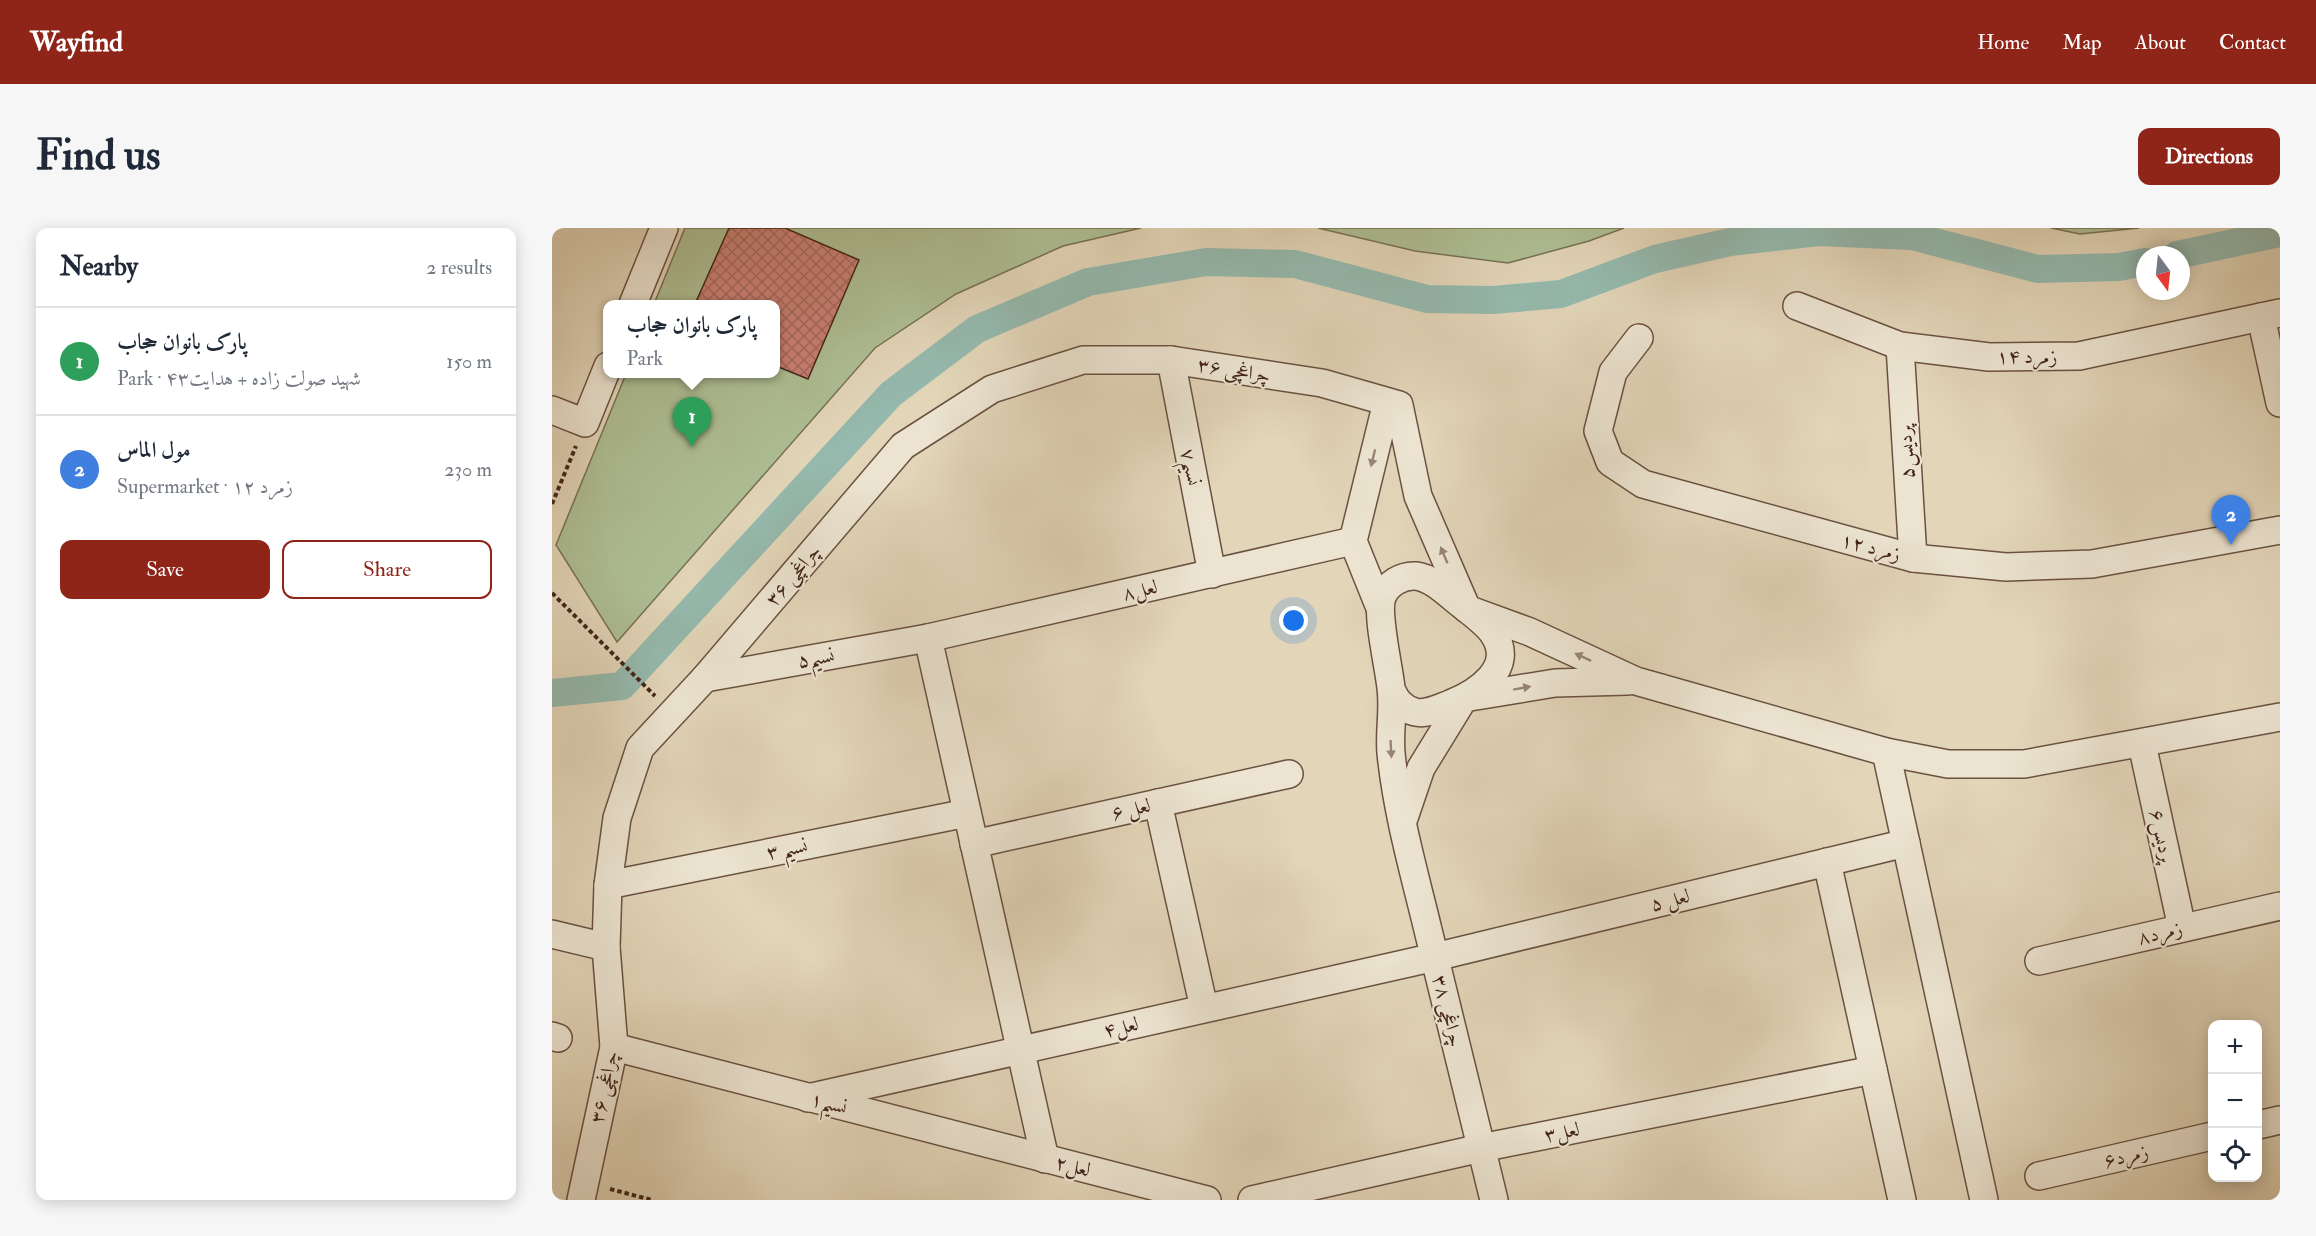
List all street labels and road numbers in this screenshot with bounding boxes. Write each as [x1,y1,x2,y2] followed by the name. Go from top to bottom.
[1997,344,2057,370] street label: زمرد ۱۴
[1196,352,1272,389] street label: چراغچی ۳۶
[1892,422,1921,480] street label: پردیس۵
[1168,446,1207,489] street label: نسیم۷
[1838,527,1904,568] street label: زمرد ۱۲
[760,539,827,612] street label: چراغچی ۳۶
[1120,574,1161,608] street label: لعل۸
[796,642,838,680] street label: نسیم۵
[1109,792,1154,828] street label: لعل ۶
[2143,807,2180,868] street label: پردیس۶
[764,833,811,872] street label: نسیم ۳
[1648,883,1693,919] street label: لعل ۵
[2135,916,2185,951] street label: زمرد۸
[1426,972,1469,1050] street label: چراغچی ۳۸
[1101,1011,1142,1045] street label: لعل۴
[584,1049,625,1126] street label: چراغچی ۳۶
[806,1086,850,1127] street label: نسیم۱
[1542,1116,1582,1150] street label: لعل۳
[2101,1139,2151,1174] street label: زمرد۶
[1052,1150,1093,1184] street label: لعل۲

